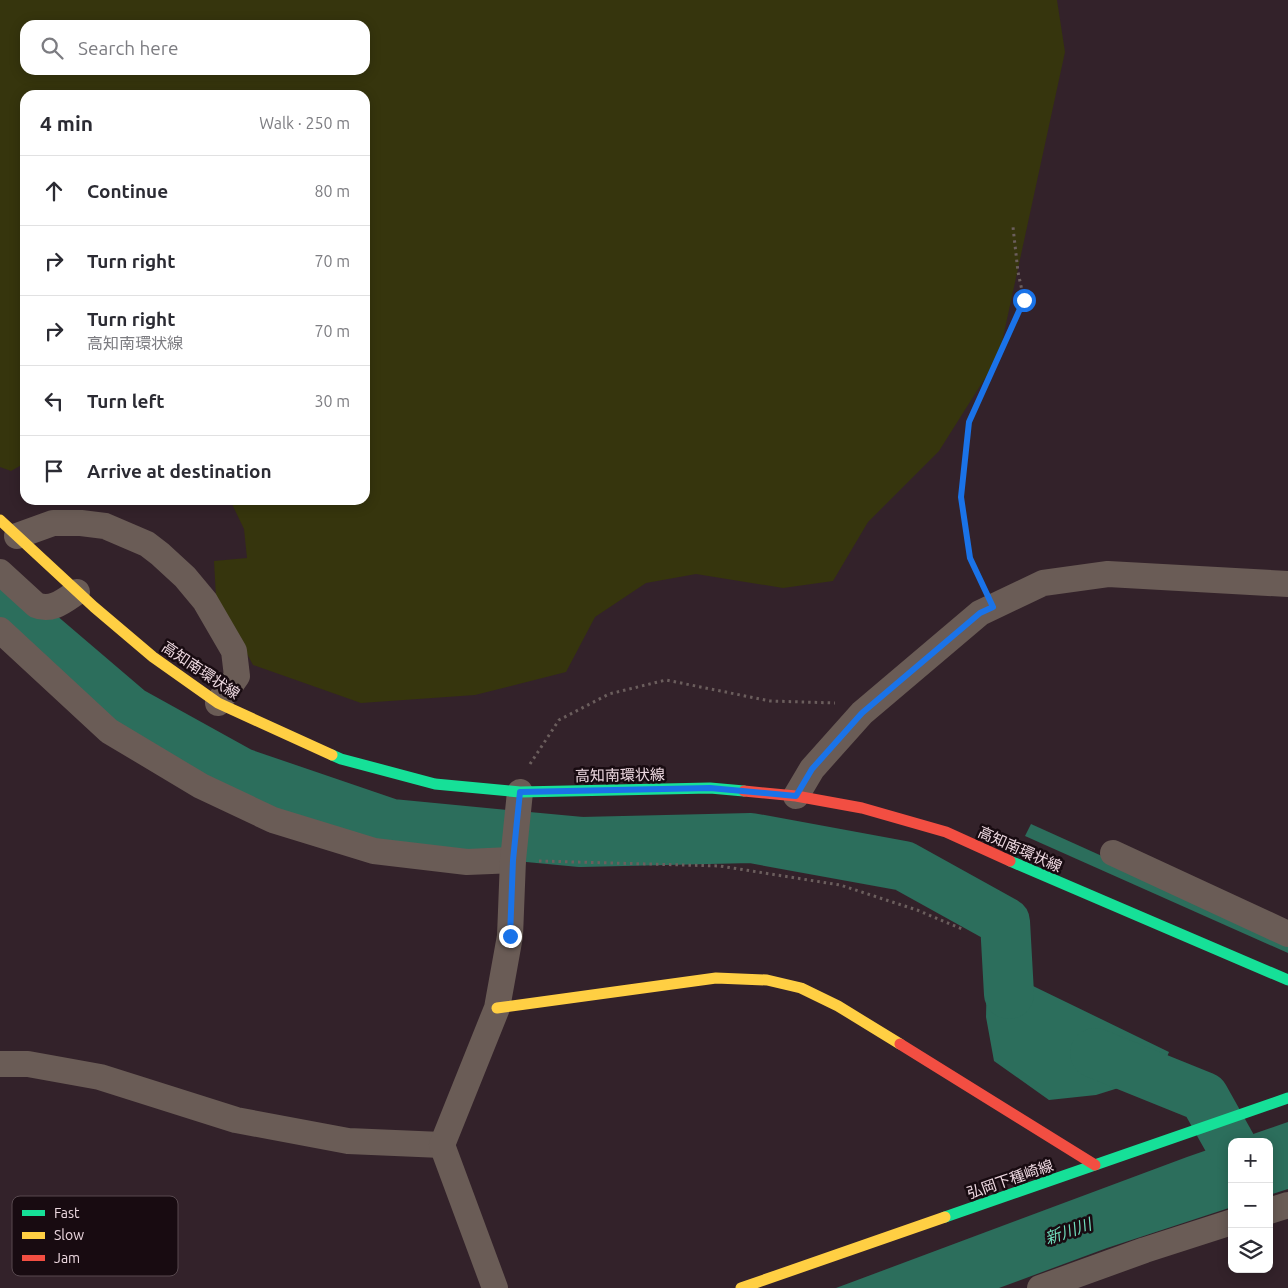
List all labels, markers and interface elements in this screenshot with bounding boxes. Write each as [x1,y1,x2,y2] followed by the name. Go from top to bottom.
[20,20,370,75] search box
[38,34,66,62] icon: search
[78,37,178,59] text: Search here
[40,111,93,135] text: 4 min
[259,114,350,132] text: Walk · 250 m
[40,177,68,205] icon: ahead
[87,180,168,202] text: Continue
[314,182,350,200] text: 80 m
[40,247,68,275] icon: right
[87,250,175,272] text: Turn right
[314,252,350,270] text: 70 m
[1013,289,1036,312] route start
[87,308,175,330] text: Turn right
[40,317,68,345] icon: right
[314,322,350,340] text: 70 m
[87,334,183,352] text: 高知南環状線
[40,387,68,415] icon: left
[87,390,165,412] text: Turn left
[314,392,350,410] text: 30 m
[40,457,68,485] icon: arrive
[87,460,272,482] text: Arrive at destination
[159,638,243,702] street label: 高知南環状線
[575,766,665,784] street label: 高知南環状線
[975,823,1065,875] street label: 高知南環状線
[499,925,522,948] route end
[1228,1138,1273,1273] map controls
[1228,1138,1273,1183] button: +
[965,1156,1055,1202] street label: 弘岡下種崎線
[1228,1183,1273,1228] button: −
[12,1196,178,1276] legend
[54,1205,80,1221] text: Fast
[1042,1214,1096,1247] water label: 新川川
[54,1227,84,1243] text: Slow
[1228,1228,1273,1273] button: layers
[54,1250,80,1266] text: Jam

